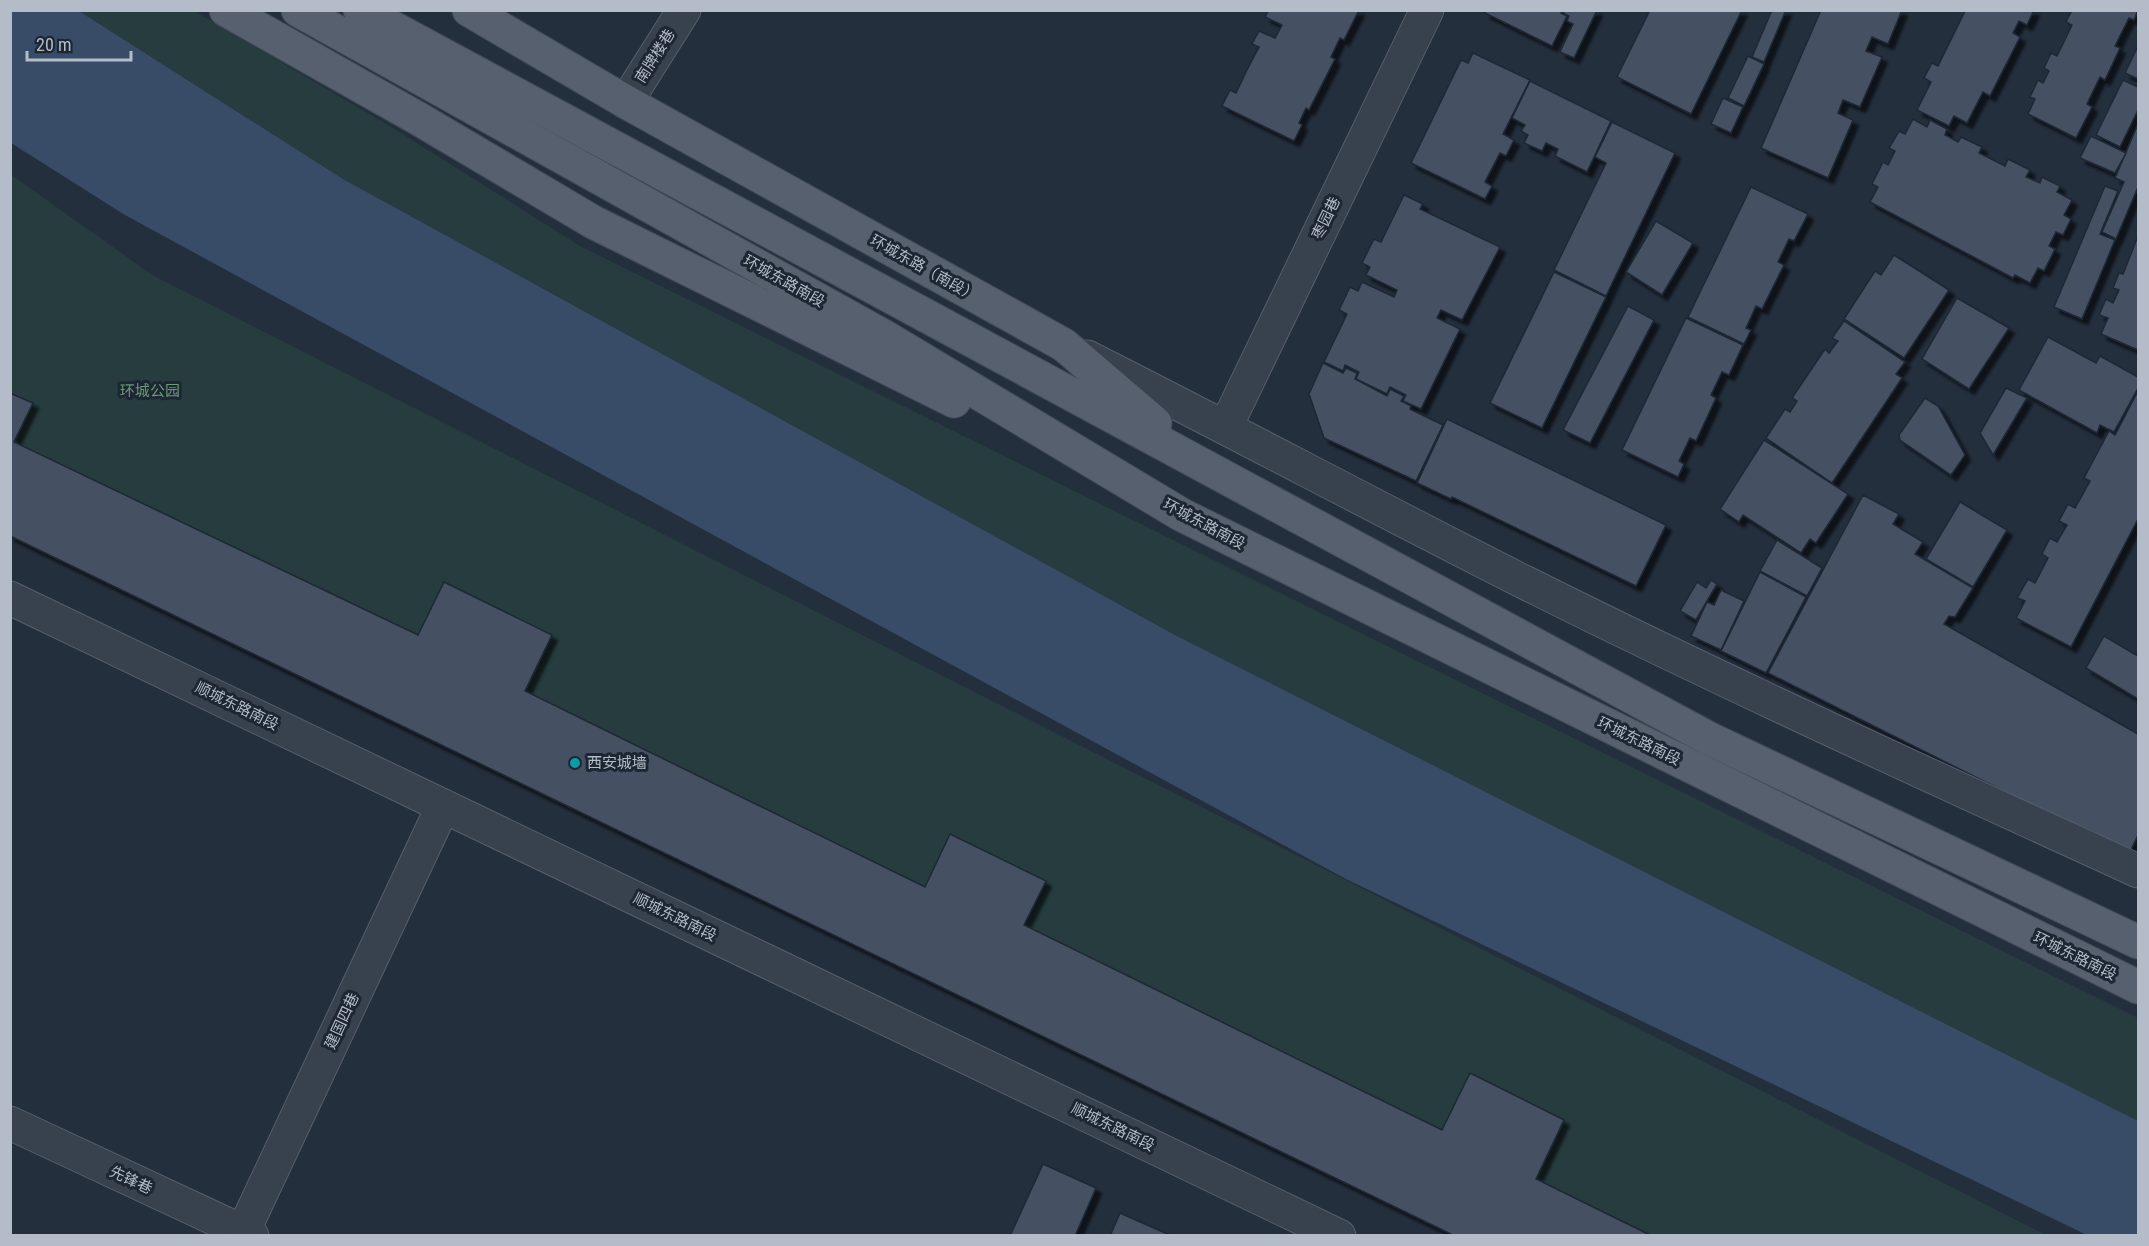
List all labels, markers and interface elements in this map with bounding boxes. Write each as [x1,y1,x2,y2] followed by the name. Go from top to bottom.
[27,24,130,62] scale bar
[631,26,679,86] street label: 南牌楼巷
[36,34,71,55] text: 20 m
[1308,194,1344,242] street label: 枣园巷
[867,231,981,305] street label: 环城东路（南段）
[740,251,828,311] street label: 环城东路南段
[120,382,180,400] park label: 环城公园
[1160,495,1248,553] street label: 环城东路南段
[193,678,281,734] street label: 顺城东路南段
[1595,713,1683,769] street label: 环城东路南段
[587,754,647,772] place label: 西安城墙
[568,756,582,770] marker: 西安城墙
[631,889,719,945] street label: 顺城东路南段
[2031,928,2119,984] street label: 环城东路南段
[321,990,363,1052] street label: 建国四巷
[1069,1099,1157,1155] street label: 顺城东路南段
[107,1162,155,1198] street label: 先锋巷

